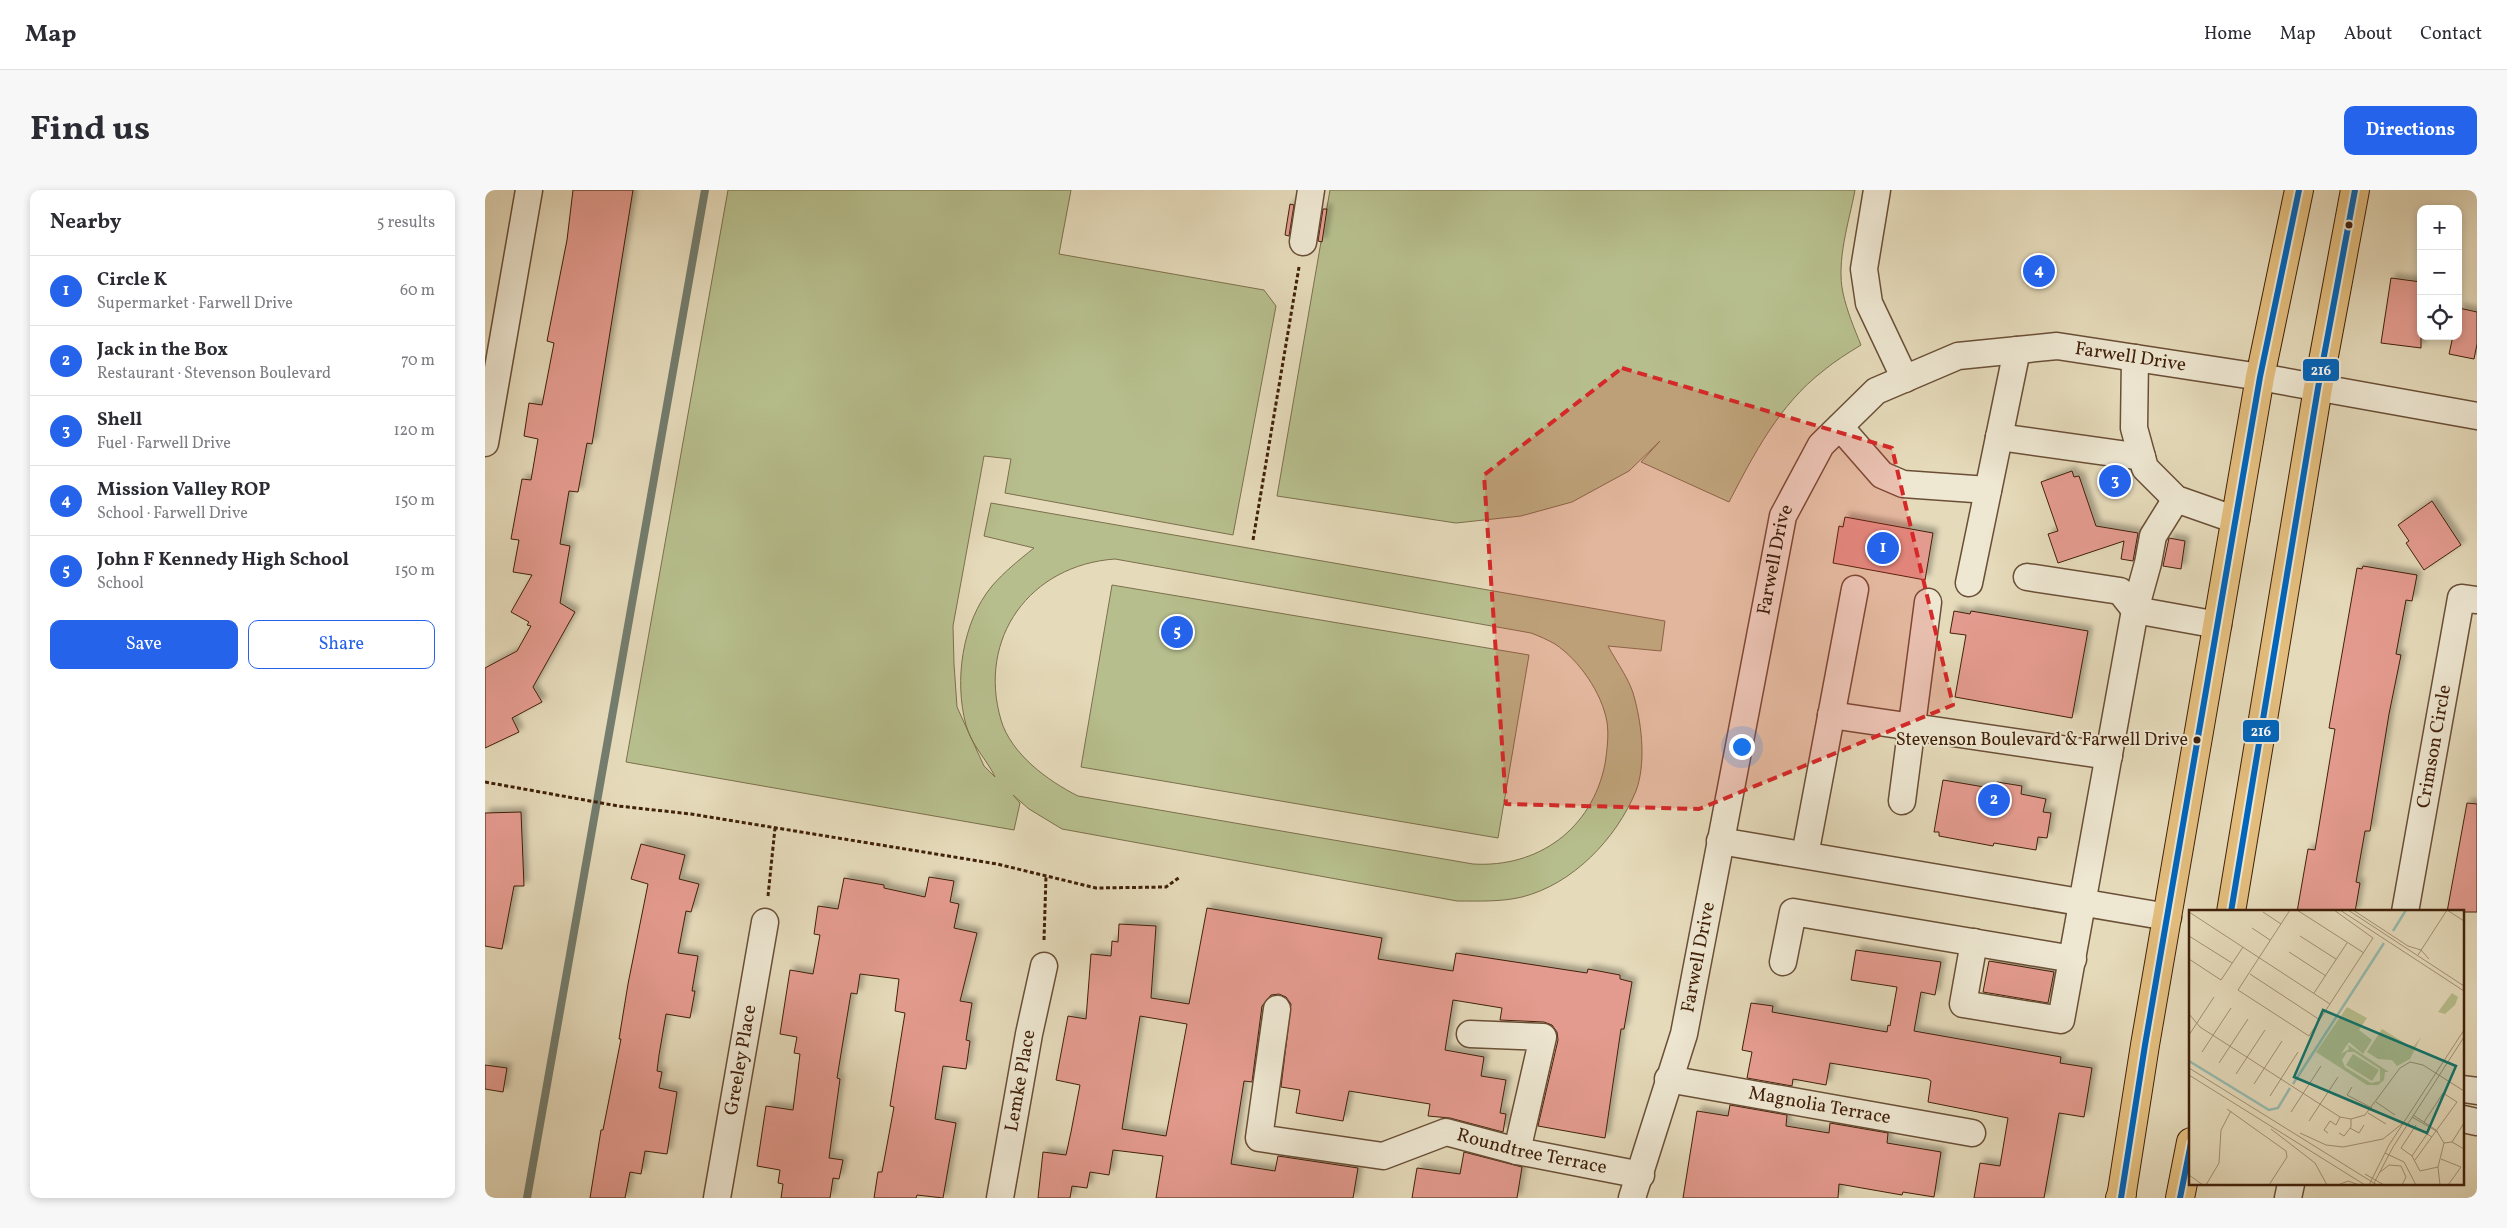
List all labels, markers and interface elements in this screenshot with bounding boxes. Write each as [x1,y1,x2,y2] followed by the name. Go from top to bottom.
[25,18,76,52] text: Map
[2204,22,2252,47] text: Home
[2280,22,2316,47] text: Map
[2344,22,2392,47] text: About
[2420,22,2482,47] text: Contact
[30,106,150,154] text: Find us
[2344,106,2477,155] button: Directions
[2417,205,2462,340] map controls
[2417,205,2462,250] button: +
[50,208,121,237] text: Nearby
[377,212,435,234] text: 5 results
[2344,220,2354,230] unlabelled marker
[2417,250,2462,295] button: −
[2023,252,2055,290] pin: 4
[97,267,167,293] text: Circle K
[63,280,69,302] text: 1
[400,280,435,302] text: 60 m
[97,293,293,315] text: Supermarket · Farwell Drive
[2417,295,2462,340] button: locate
[2073,336,2188,379] street label: Farwell Drive
[97,337,228,363] text: Jack in the Box
[62,350,70,372] text: 2
[401,350,435,372] text: 70 m
[2302,358,2340,382] line badge: 216
[2311,362,2332,381] text: 216
[97,363,331,385] text: Restaurant · Stevenson Boulevard
[97,407,142,433] text: Shell
[62,420,70,442] text: 3
[393,420,435,442] text: 120 m
[97,433,231,455] text: Fuel · Farwell Drive
[2099,462,2131,500] pin: 3
[97,477,270,503] text: Mission Valley ROP
[61,490,71,512] text: 4
[394,490,435,512] text: 150 m
[1751,500,1800,617] street label: Farwell Drive
[97,503,248,525] text: School · Farwell Drive
[1867,529,1899,567] pin: 1
[97,547,349,573] text: John F Kennedy High School
[62,560,70,582] text: 5
[394,560,435,582] text: 150 m
[97,573,144,595] text: School
[1161,613,1193,651] pin: 5
[50,620,238,669] button: Save
[248,620,435,669] button: Share
[2411,683,2458,811] street label: Crimson Circle
[2242,719,2280,743] line badge: 216
[2251,723,2272,742] text: 216
[1896,728,2188,753] place label: Stevenson Boulevard & Farwell Drive
[1729,734,1755,760] your location
[2192,735,2202,745] marker: Stevenson Boulevard & Farwell Drive
[1978,781,2010,819] pin: 2
[1675,900,1722,1015] street label: Farwell Drive
[2189,910,2465,1186] inset map
[719,1003,763,1117] street label: Greeley Place
[999,1028,1042,1134] street label: Lemke Place
[1746,1081,1893,1131] street label: Magnolia Terrace
[1454,1122,1609,1181] street label: Roundtree Terrace

